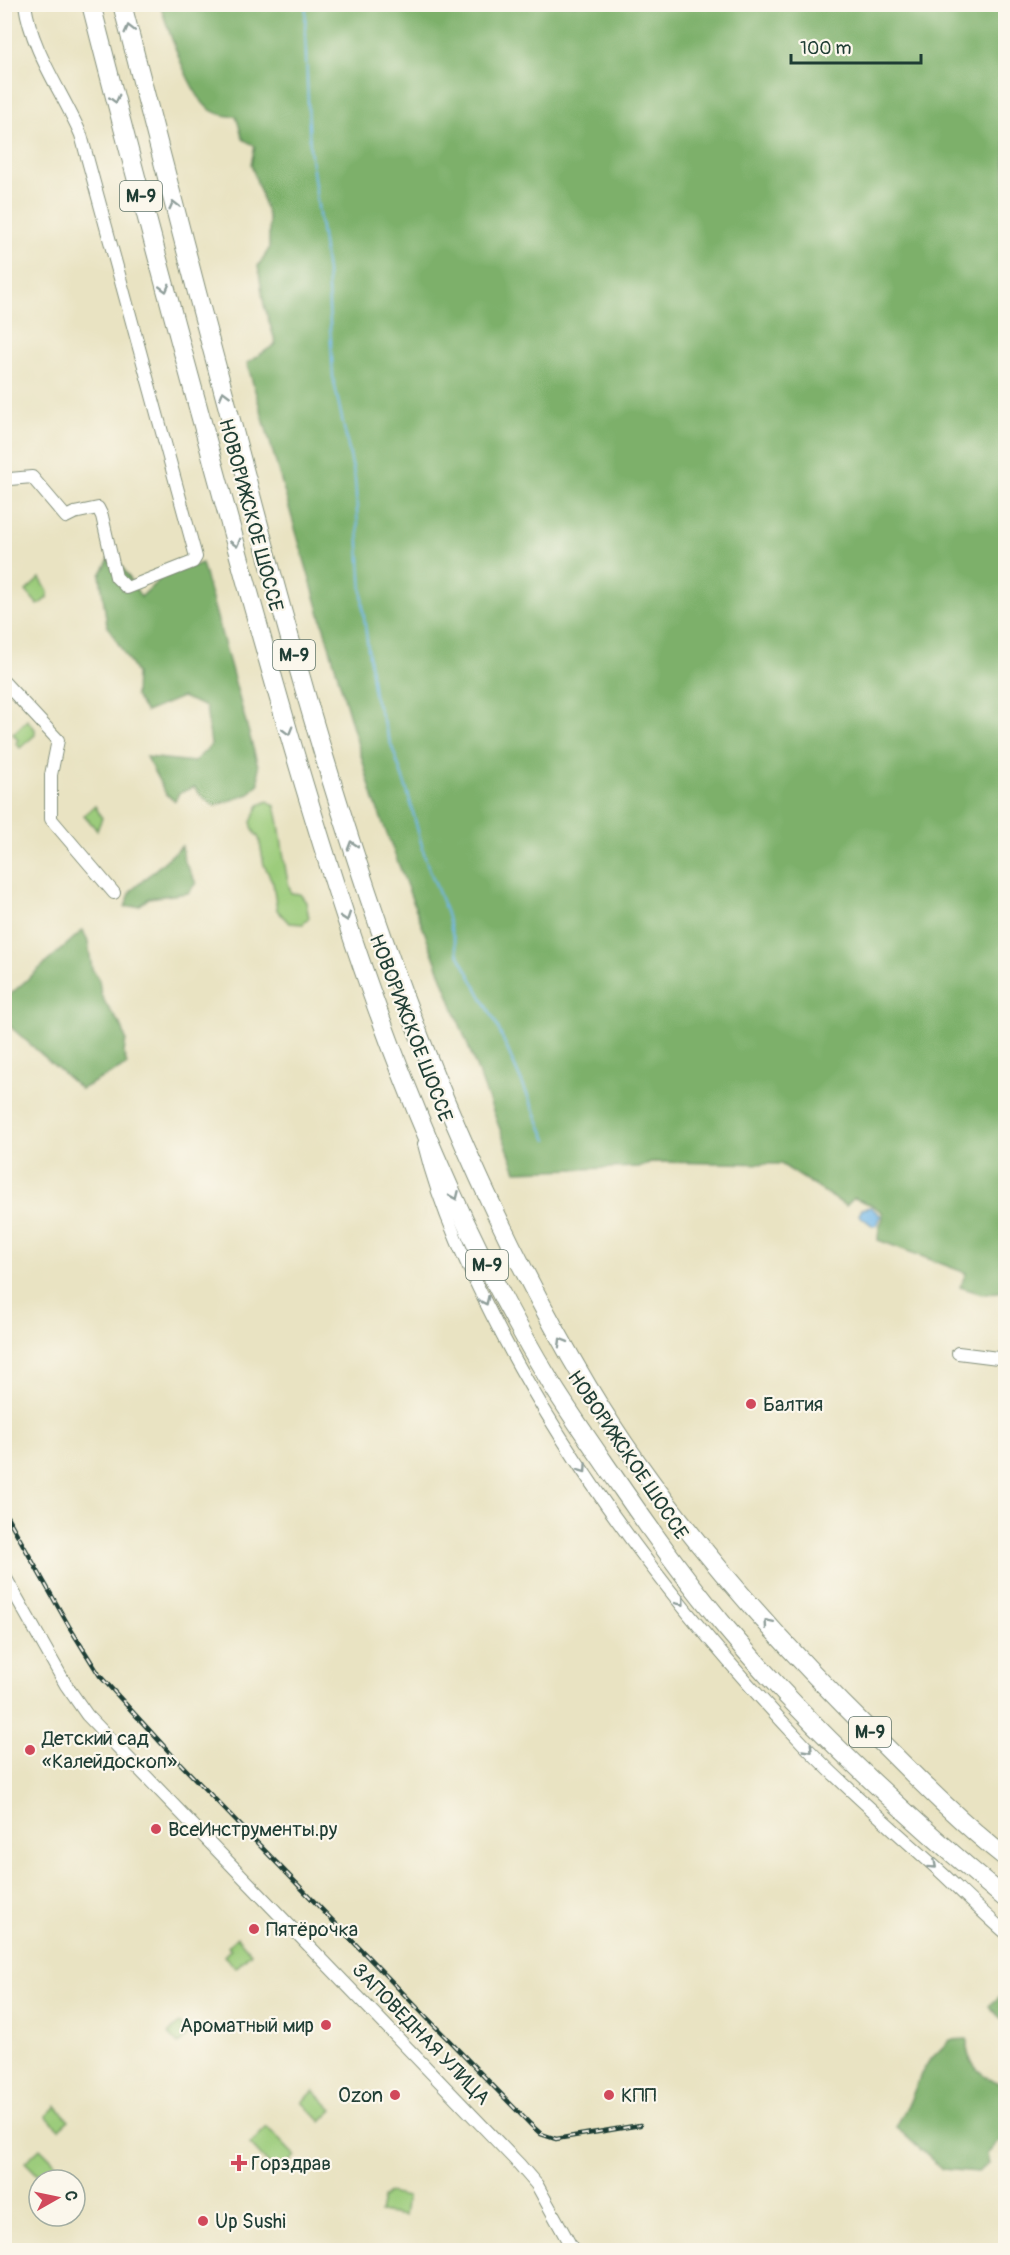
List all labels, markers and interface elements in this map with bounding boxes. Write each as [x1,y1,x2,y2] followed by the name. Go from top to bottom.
[123,24,136,34] one-way arrow
[791,27,922,65] scale bar
[800,37,852,60] text: 100 m
[108,94,121,104] one-way arrow
[120,181,162,211] road number: М-9
[168,200,181,210] one-way arrow
[158,282,171,292] one-way arrow
[219,390,231,401] one-way arrow
[213,416,289,614] street label: НОВОРИЖСКОЕ ШОССЕ
[228,538,241,548] one-way arrow
[273,640,315,670] road number: М-9
[281,725,293,736] one-way arrow
[347,840,359,851] one-way arrow
[339,911,352,922] one-way arrow
[364,931,458,1125] street label: НОВОРИЖСКОЕ ШОССЕ
[447,1190,459,1201] one-way arrow
[466,1250,508,1280] road number: М-9
[477,1294,489,1305] one-way arrow
[558,1337,570,1348] one-way arrow
[562,1366,694,1544] street label: НОВОРИЖСКОЕ ШОССЕ
[763,1392,823,1417] place label: Балтия
[744,1397,758,1411] marker: Балтия
[576,1462,587,1473] one-way arrow
[673,1595,684,1606] one-way arrow
[764,1619,775,1630] one-way arrow
[849,1717,891,1747] road number: М-9
[41,1726,177,1774] place label: Детский сад «Калейдоскоп»
[802,1742,813,1752] one-way arrow
[23,1743,37,1757] marker: Детский сад «Калейдоскоп»
[168,1817,338,1842] place label: ВсеИнструменты.ру
[149,1822,163,1836] marker: ВсеИнструменты.ру
[926,1858,937,1869] one-way arrow
[266,1917,358,1942] place label: Пятёрочка
[247,1922,261,1936] marker: Пятёрочка
[347,1958,495,2110] street label: ЗАПОВЕДНАЯ УЛИЦА
[180,2013,314,2038] place label: Ароматный мир
[319,2018,333,2032] marker: Ароматный мир
[338,2083,383,2108] place label: Ozon
[621,2083,657,2108] place label: КПП
[388,2088,402,2102] marker: Ozon
[602,2088,616,2102] marker: КПП
[251,2151,331,2176] place label: Горздрав
[232,2156,246,2170] marker: Горздрав
[27,2168,87,2228] north arrow
[60,2189,81,2202] text: С
[215,2209,286,2234] place label: Up Sushi
[196,2214,210,2228] marker: Up Sushi

